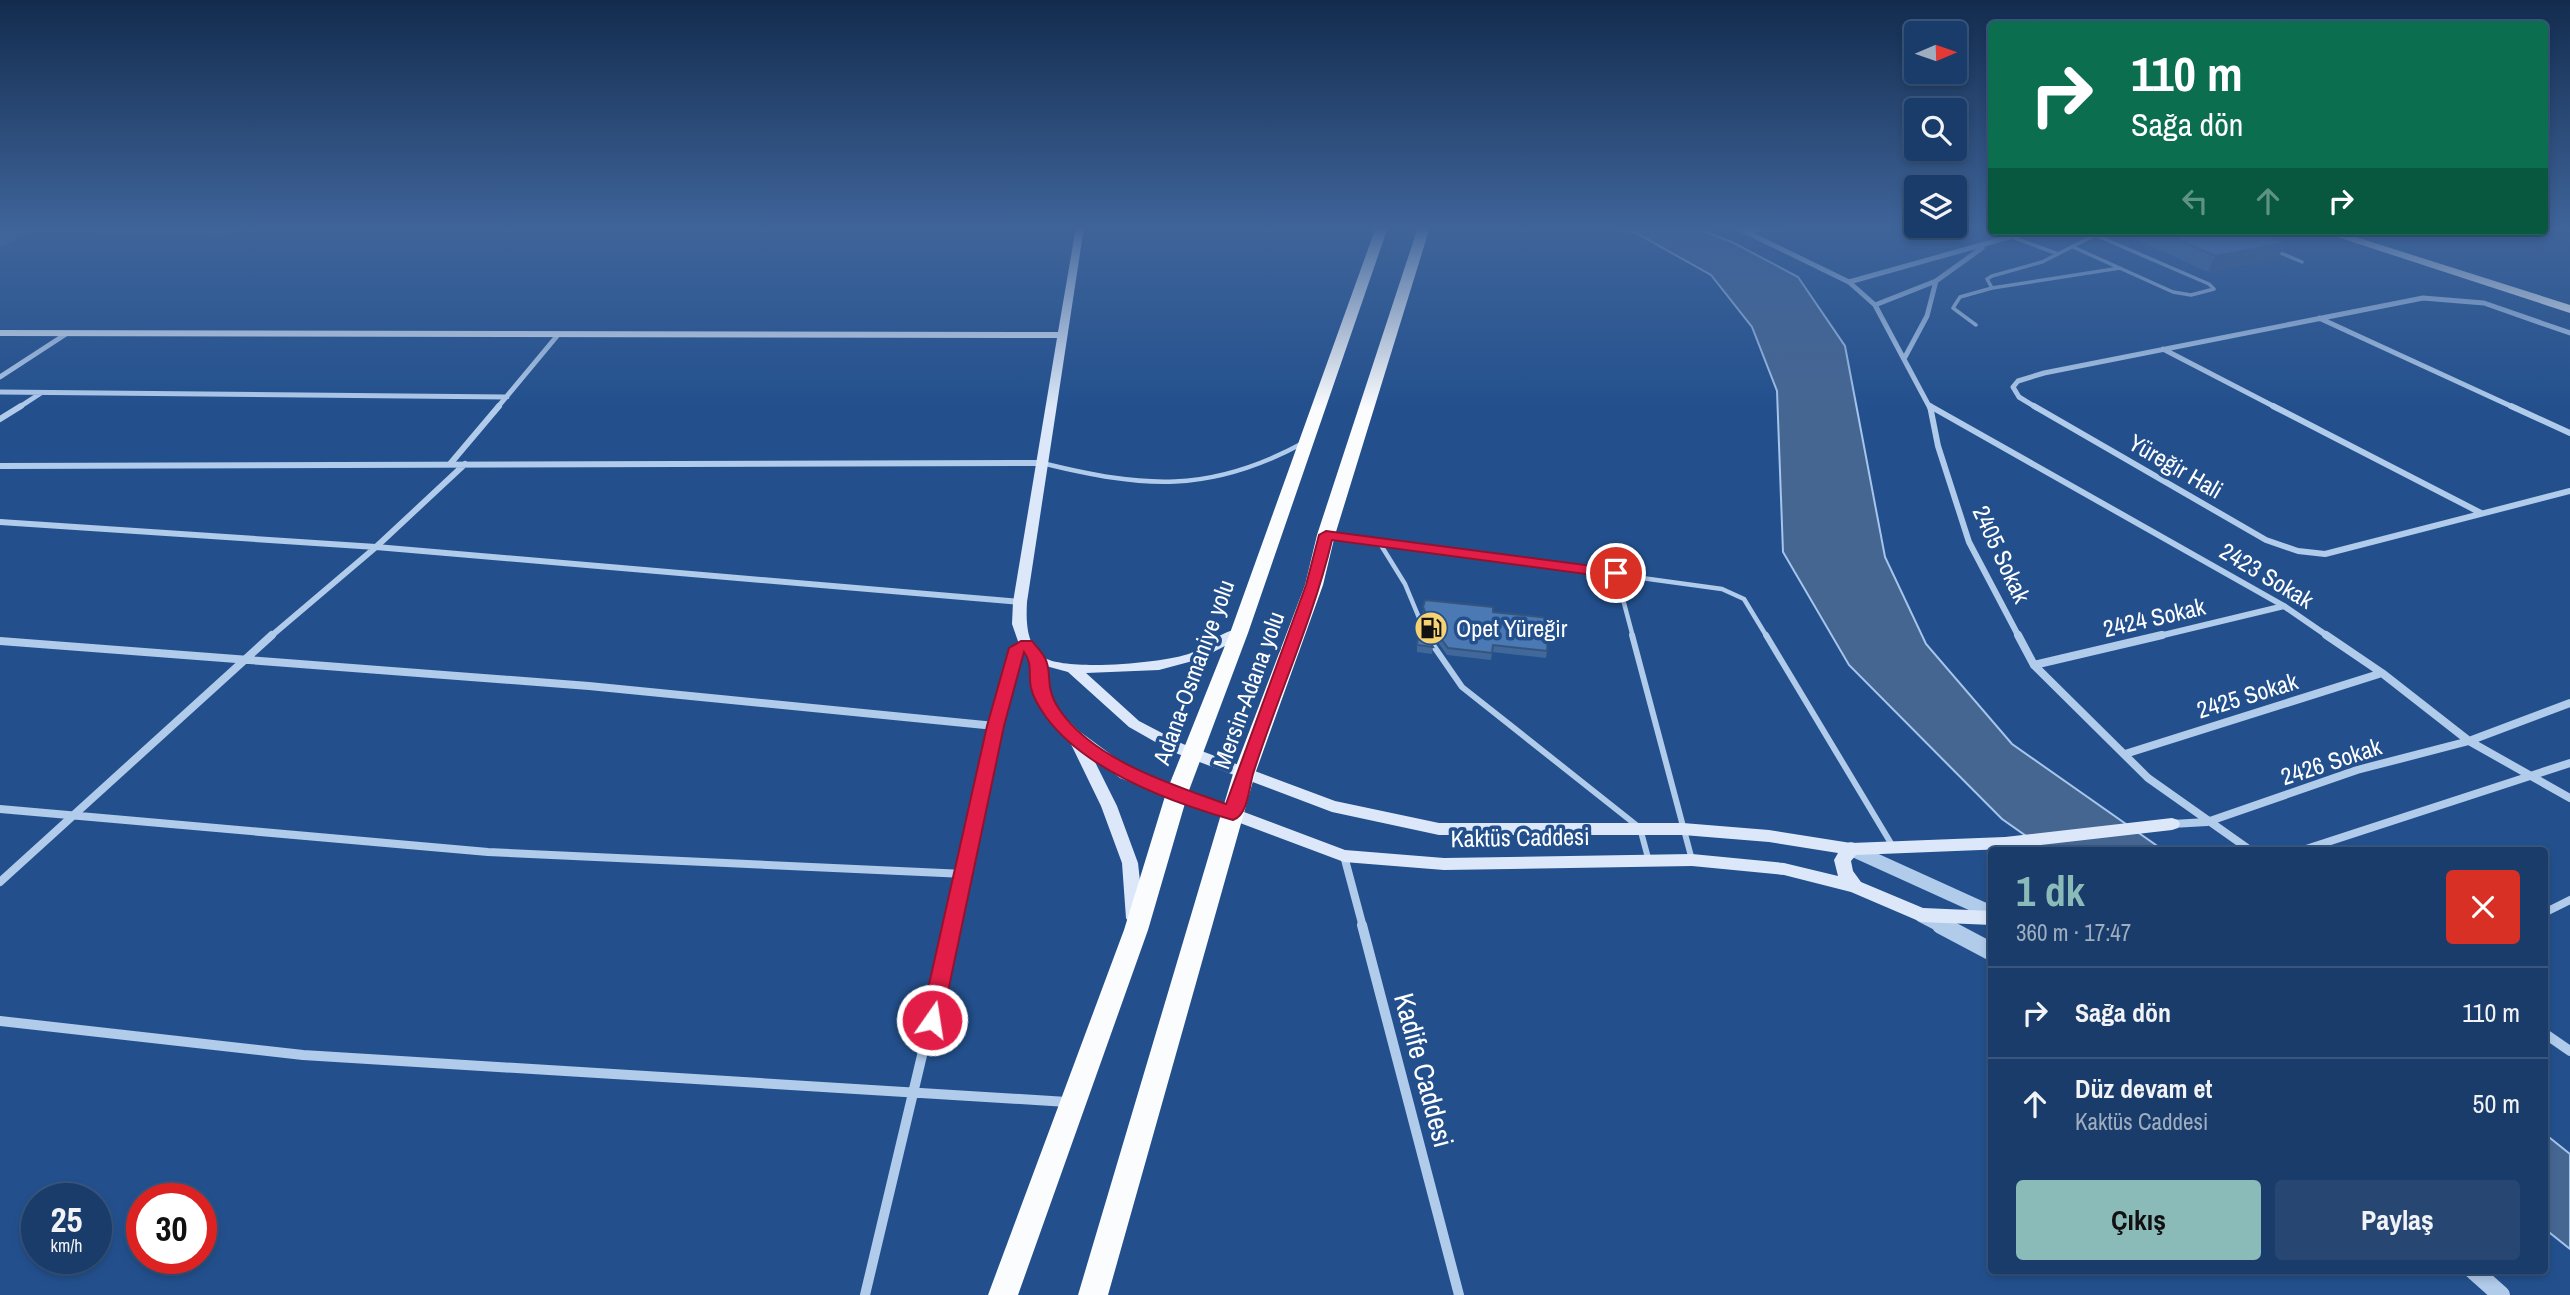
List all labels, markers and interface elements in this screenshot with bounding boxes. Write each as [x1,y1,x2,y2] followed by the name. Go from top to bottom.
[1904,21,1967,84] north arrow
[1904,21,1967,238] map controls
[2131,40,2243,106] text: 110 m
[2016,49,2107,140] icon: right
[1904,98,1967,161] button: search
[2131,103,2243,146] text: Sağa dön
[1904,175,1967,238] button: layers
[2176,182,2214,220] icon: left
[2249,182,2287,220] icon: ahead
[2322,182,2360,220] icon: right
[2123,426,2229,506] street label: Yüreğir Hali
[1966,500,2039,608] street label: 2405 Sokak
[2214,535,2320,616] street label: 2423 Sokak
[1586,543,1646,603] pin
[1597,554,1635,592] icon: arrive
[1144,575,1241,770] street label: Adana-Osmaniye yolu
[2100,590,2208,644] street label: 2424 Sokak
[1205,607,1291,773] street label: Mersin-Adana yolu
[1412,609,1450,647] fuel station icon: Opet Yüreğir
[1456,612,1568,644] place label: Opet Yüreğir
[2193,664,2302,725] street label: 2425 Sokak
[2277,730,2386,792] street label: 2426 Sokak
[1450,820,1590,854] street label: Kaktüs Caddesi
[2016,863,2085,919] text: 1 dk
[2446,870,2520,944] button: close
[2016,917,2131,948] text: 360 m · 17:47
[895,983,969,1057] position arrow
[1385,989,1463,1151] street label: Kadife Caddesi
[2016,994,2054,1032] icon: right
[2075,995,2171,1030] text: Sağa dön
[2462,995,2520,1030] text: 110 m
[2075,1071,2212,1106] text: Düz devam et
[2016,1085,2054,1123] icon: ahead
[2473,1086,2520,1121] text: 50 m
[2075,1106,2208,1137] text: Kaktüs Caddesi
[2016,1180,2261,1260] button: Çıkış
[2275,1180,2520,1260] button: Paylaş
[126,1183,217,1274] speed limit sign: 30
[51,1196,82,1243] text: 25
[51,1233,83,1258] text: km/h

